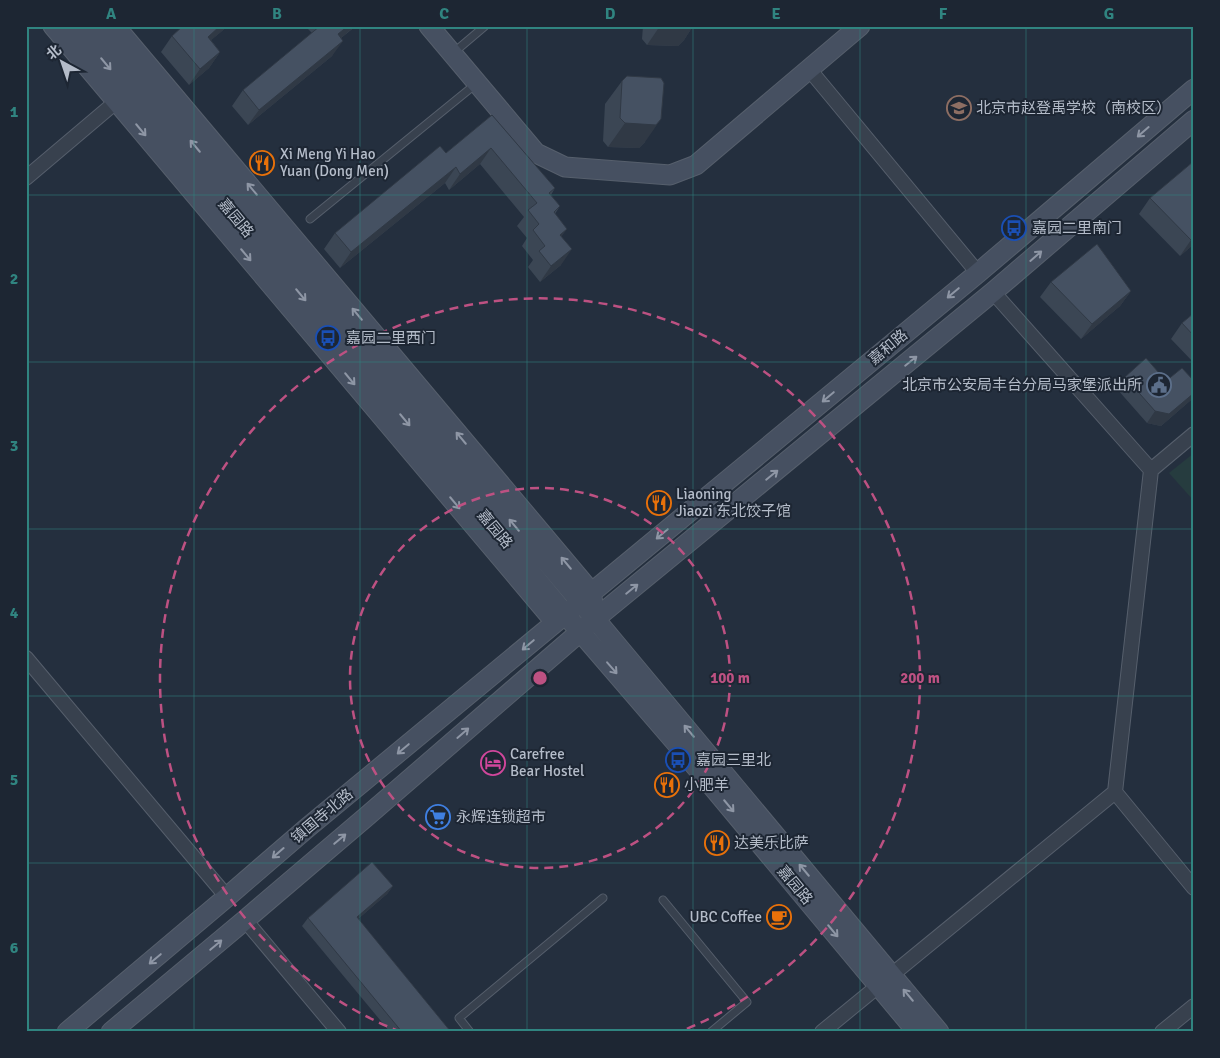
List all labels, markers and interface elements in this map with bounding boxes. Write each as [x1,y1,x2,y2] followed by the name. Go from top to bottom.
[106,4,117,24] text: A
[272,4,282,24] text: B
[439,4,449,24] text: C
[605,4,616,24] text: D
[771,4,781,24] text: E
[939,4,948,24] text: F
[1104,4,1114,24] text: G
[38,38,88,88] north arrow
[43,41,65,63] text: 北
[100,57,112,70] one-way arrow
[946,95,972,121] school or university icon: 北京市赵登禹学校（南校区）
[976,99,1171,117] place label: 北京市赵登禹学校（南校区）
[10,102,19,122] text: 1
[136,124,147,137] one-way arrow
[1137,126,1150,137] one-way arrow
[190,140,201,153] one-way arrow
[280,145,389,180] place label: Xi Meng Yi Hao Yuan (Dong Men)
[249,150,275,176] restaurant icon: Xi Meng Yi Hao Yuan (Dong Men)
[247,183,258,196] one-way arrow
[215,195,257,241] street label: 嘉园路
[1001,215,1027,241] bus stop icon: 嘉园二里南门
[1032,219,1122,237] place label: 嘉园二里南门
[240,248,251,261] one-way arrow
[1029,251,1042,262] one-way arrow
[10,269,18,289] text: 2
[295,288,306,301] one-way arrow
[947,288,960,299] one-way arrow
[351,307,362,320] one-way arrow
[315,325,341,351] bus stop icon: 嘉园二里西门
[865,326,911,368] street label: 嘉和路
[346,329,436,347] place label: 嘉园二里西门
[904,355,917,366] one-way arrow
[345,372,356,385] one-way arrow
[1146,372,1172,398] public building icon: 北京市公安局丰台分局马家堡派出所
[902,376,1142,394] place label: 北京市公安局丰台分局马家堡派出所
[821,391,834,403] one-way arrow
[399,413,410,426] one-way arrow
[456,432,467,445] one-way arrow
[10,436,18,456] text: 3
[765,469,778,480] one-way arrow
[676,485,791,520] place label: Liaoning Jiaozi 东北饺子馆
[646,490,672,516] restaurant icon: Liaoning Jiaozi 东北饺子馆
[449,497,461,510] one-way arrow
[474,506,516,552] street label: 嘉园路
[509,518,520,531] one-way arrow
[656,528,669,539] one-way arrow
[560,556,572,569] one-way arrow
[626,583,639,594] one-way arrow
[10,603,19,623] text: 4
[521,639,534,650] one-way arrow
[607,662,618,675] one-way arrow
[531,669,549,687] centre of rings
[710,669,750,687] text: 100 m
[900,669,940,687] text: 200 m
[683,725,694,738] one-way arrow
[456,728,469,739] one-way arrow
[396,743,409,754] one-way arrow
[510,745,585,780] place label: Carefree Bear Hostel
[665,747,691,773] bus stop icon: 嘉园三里北
[480,750,506,776] hotel icon: Carefree Bear Hostel
[696,751,771,769] place label: 嘉园三里北
[10,770,18,790] text: 5
[654,772,680,798] restaurant icon: 小肥羊
[684,776,729,794] place label: 小肥羊
[287,785,357,847] street label: 镇国寺北路
[723,799,734,812] one-way arrow
[425,804,451,830] supermarket icon: 永辉连锁超市
[456,808,546,826] place label: 永辉连锁超市
[704,830,730,856] restaurant icon: 达美乐比萨
[333,834,346,845] one-way arrow
[734,834,809,852] place label: 达美乐比萨
[272,847,285,859] one-way arrow
[774,862,816,908] street label: 嘉园路
[798,864,809,877] one-way arrow
[766,904,792,930] cafe icon: UBC Coffee
[690,908,762,926] place label: UBC Coffee
[827,924,838,937] one-way arrow
[10,938,19,958] text: 6
[209,939,222,950] one-way arrow
[148,953,161,964] one-way arrow
[902,988,913,1001] one-way arrow

